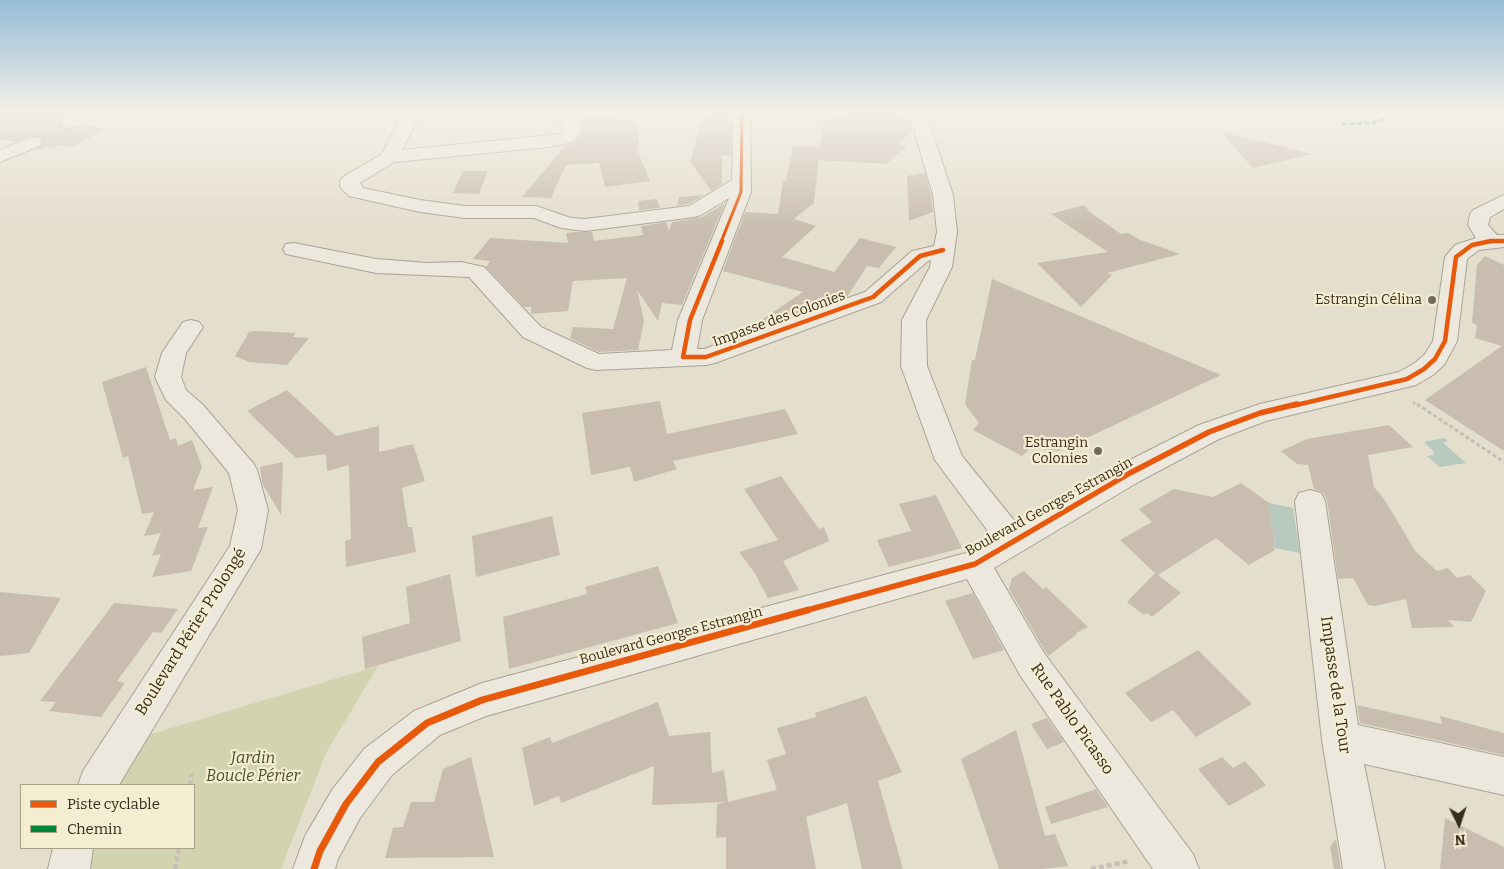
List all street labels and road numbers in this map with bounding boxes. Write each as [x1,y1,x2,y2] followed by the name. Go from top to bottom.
[710,287,848,351] street label: Impasse des Colonies
[962,454,1136,560] street label: Boulevard Georges Estrangin
[131,545,251,719] street label: Boulevard Périer Prolongé
[578,603,764,669] street label: Boulevard Georges Estrangin
[1316,615,1354,755] street label: Impasse de la Tour
[1026,660,1118,778] street label: Rue Pablo Picasso

